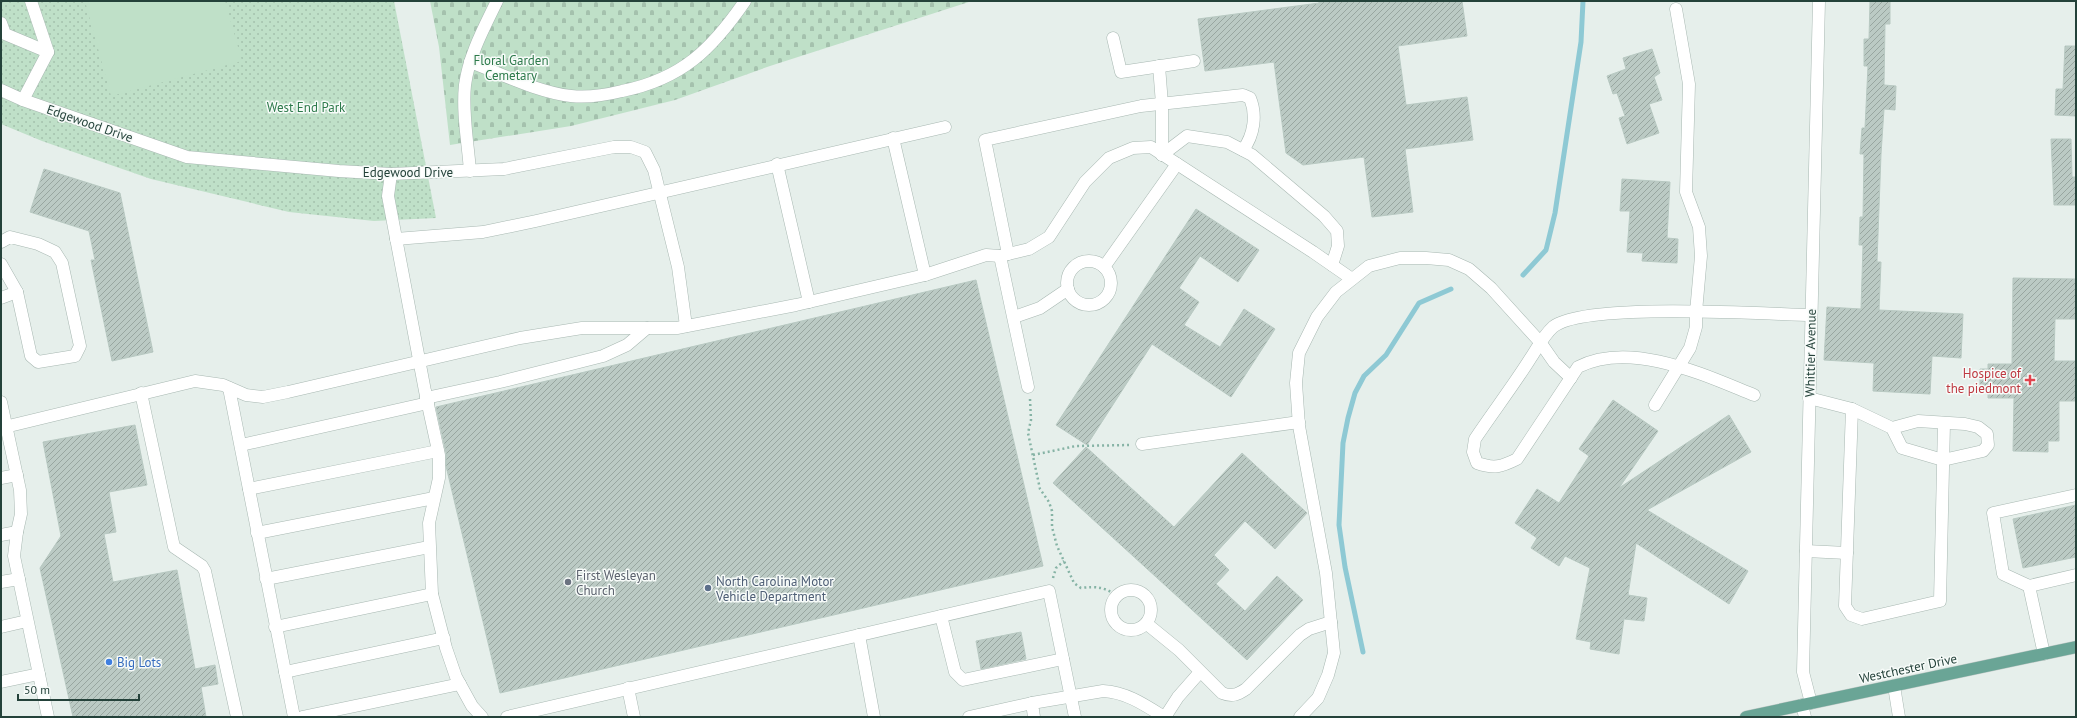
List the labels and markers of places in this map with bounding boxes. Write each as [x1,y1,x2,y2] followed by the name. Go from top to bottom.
[1946,365,2022,397] place label: Hospice of the piedmont
[2024,374,2036,386] marker: Hospice of the piedmont
[576,567,656,599] place label: First Wesleyan Church
[715,573,834,605] place label: North Carolina Motor Vehicle Department
[563,577,573,587] marker: First Wesleyan Church
[703,583,713,593] marker: North Carolina Motor Vehicle Department
[117,654,161,671] place label: Big Lots
[104,657,114,667] marker: Big Lots

